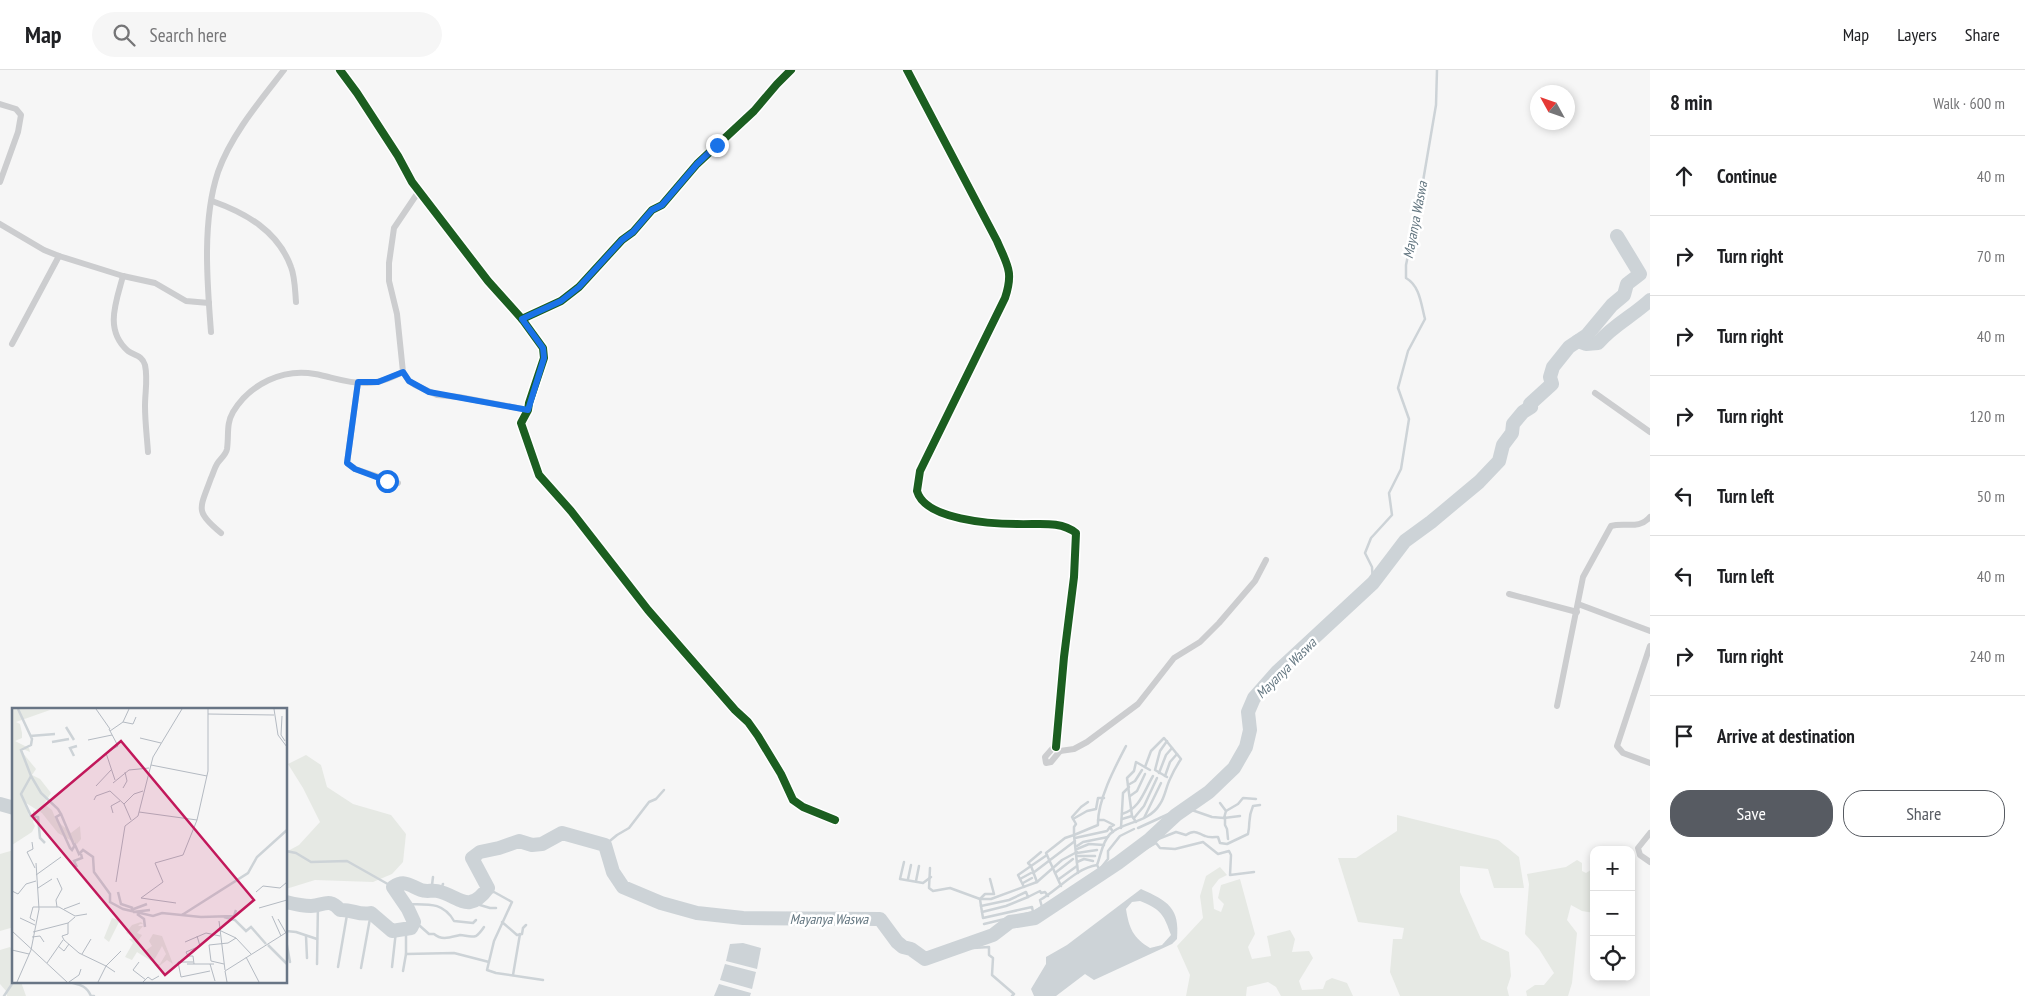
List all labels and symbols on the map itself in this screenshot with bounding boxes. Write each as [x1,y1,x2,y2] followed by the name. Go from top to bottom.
[1530,85,1575,130] north arrow
[706,134,729,157] route end
[1399,179,1432,260] water label: Mayanya Waswa
[376,470,399,493] route start
[1252,633,1321,702] water label: Mayanya Waswa
[12,708,288,984] inset map
[790,910,870,928] water label: Mayanya Waswa

